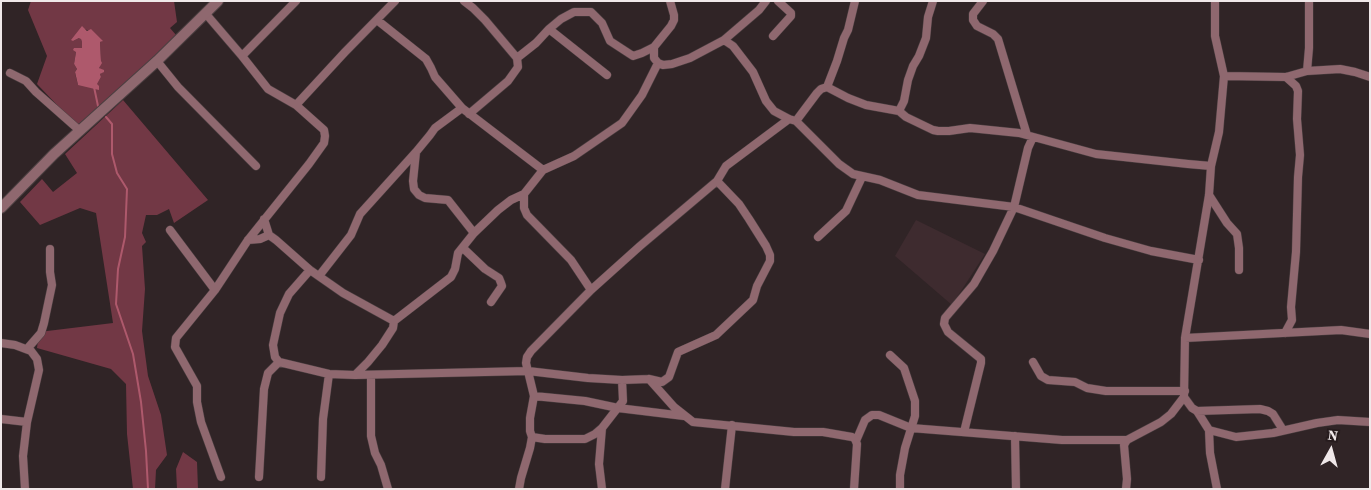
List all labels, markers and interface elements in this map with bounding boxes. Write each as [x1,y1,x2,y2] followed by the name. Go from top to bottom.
[1306,425,1356,475] north arrow
[1327,425,1339,446] text: N

